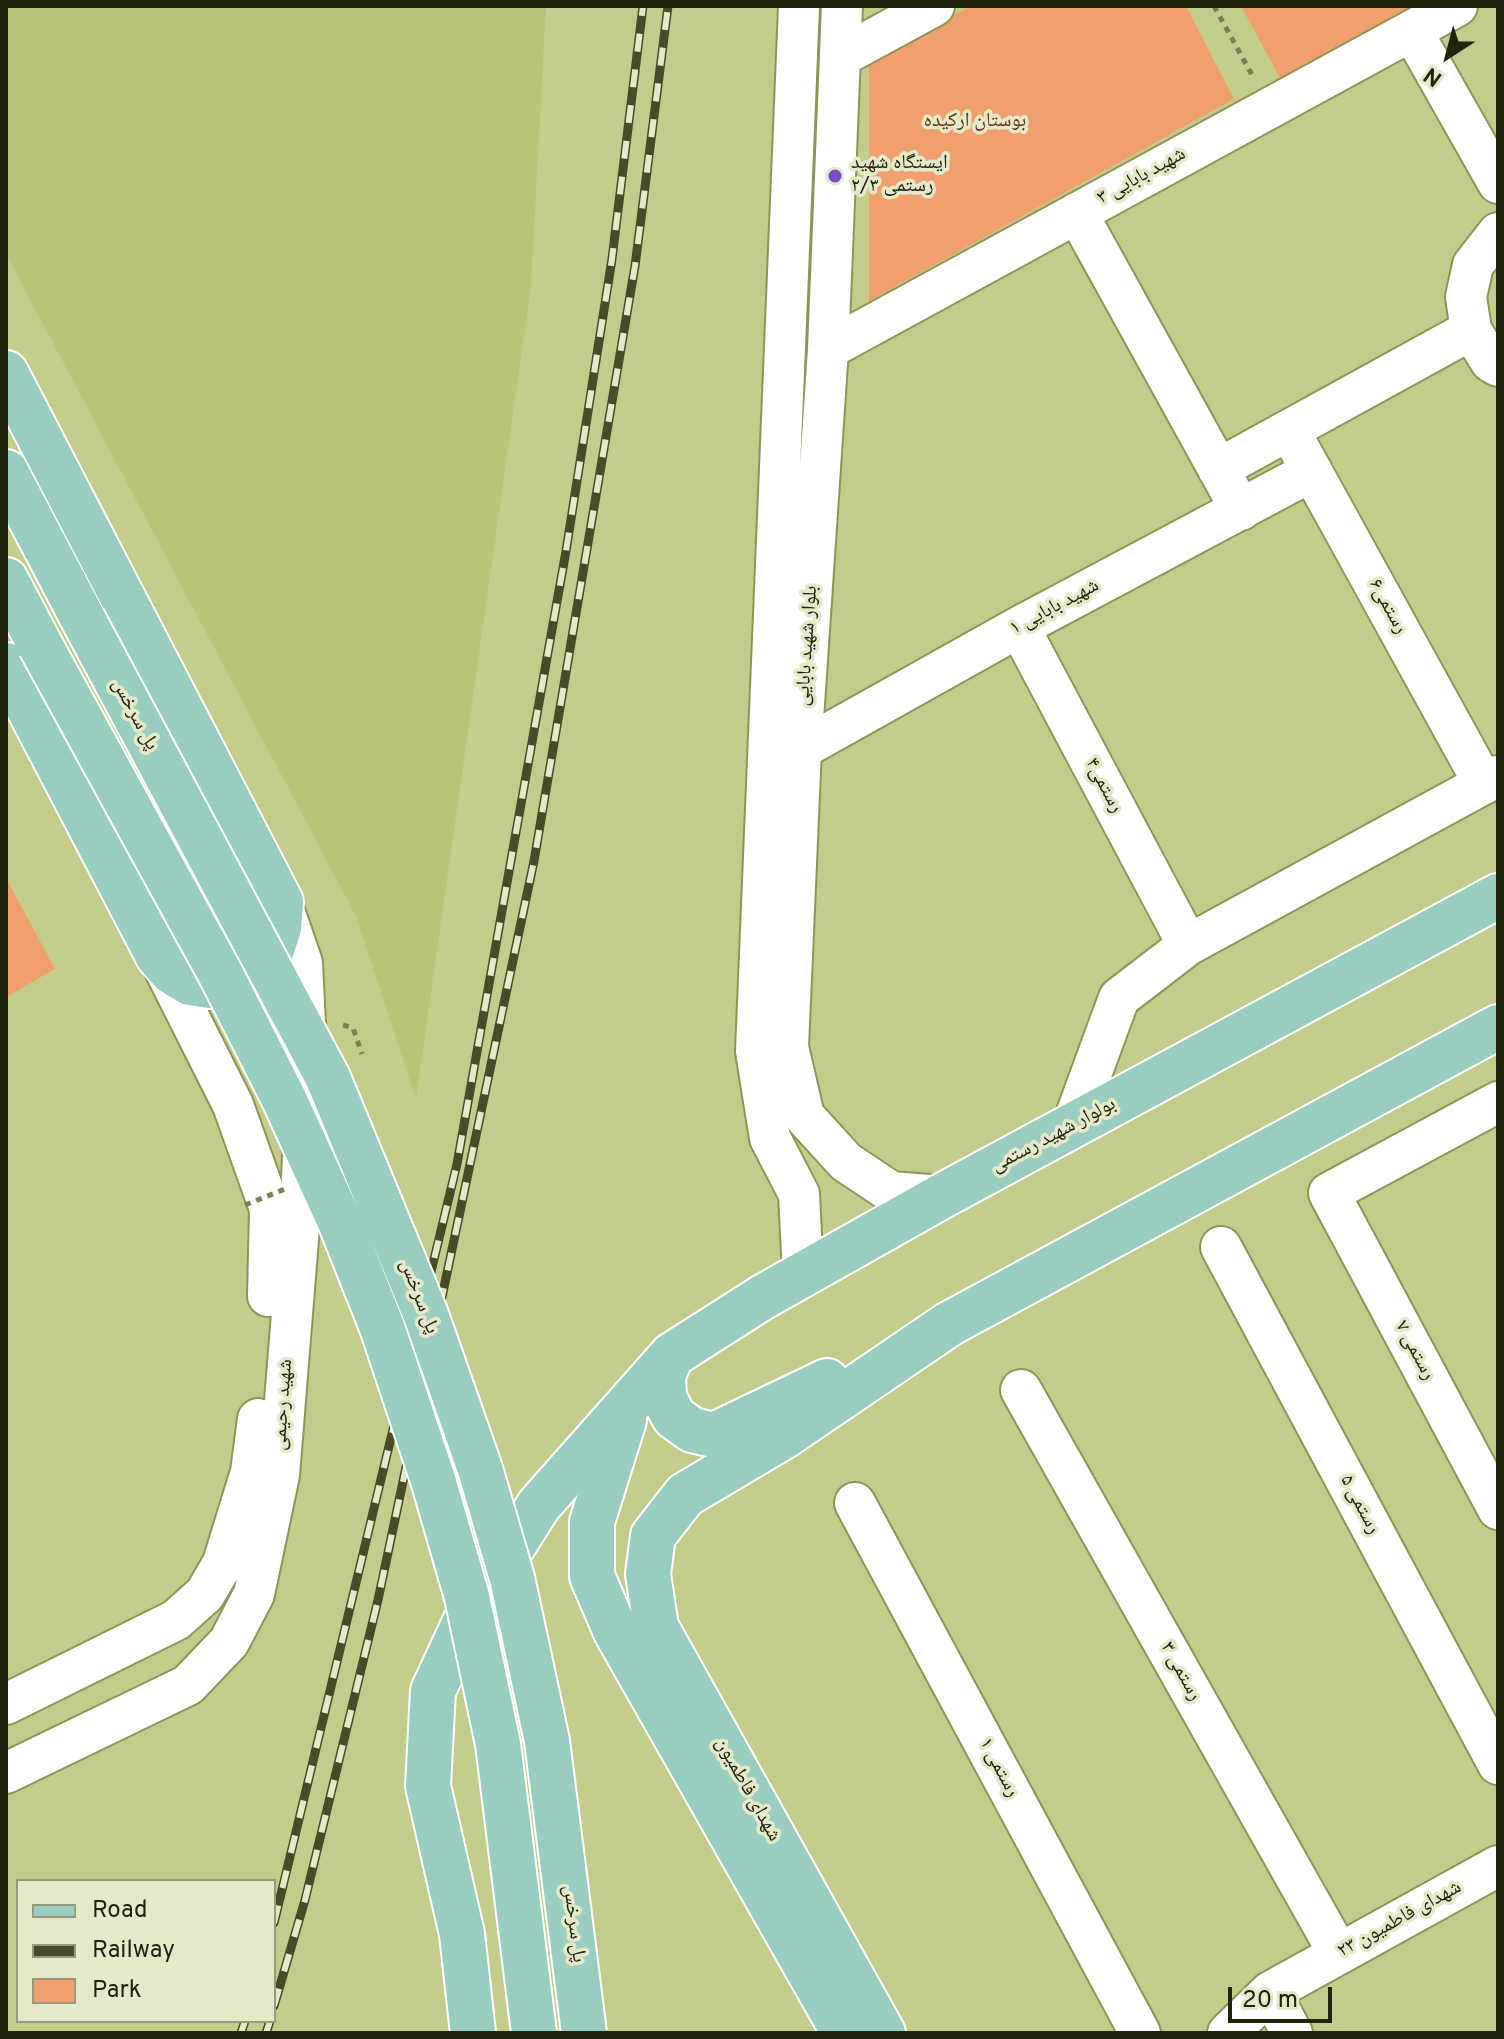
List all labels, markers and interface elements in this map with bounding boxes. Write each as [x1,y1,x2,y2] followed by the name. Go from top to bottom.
[1408,16,1488,96] north arrow
[1419,60,1448,91] text: N
[924,110,1026,134] park label: بوستان ارکیده
[1094,143,1190,211] street label: شهید بابایی ۳
[851,152,948,199] place label: ایستگاه شهید رستمی ۲/۳
[826,167,844,185] marker: ایستگاه شهید رستمی ۲/۳
[1006,575,1104,641] street label: شهید بابایی ۱
[1362,575,1412,639] street label: رستمی۶
[792,585,824,707] street label: بلوار شهید بابایی
[105,675,163,755] street label: پل سرخس
[1079,754,1127,818] street label: رستمی۴
[987,1093,1121,1179] street label: بولوار شهید رستمی
[393,1256,443,1338] street label: پل سرخس
[1388,1317,1440,1385] street label: رستمی ۷
[269,1358,299,1452] street label: شهید رحیمی
[1333,1471,1385,1539] street label: رستمی ۵
[1154,1638,1206,1706] street label: رستمی ۳
[709,1734,785,1846] street label: شهدای فاطمیون
[972,1734,1024,1802] street label: رستمی ۱
[1334,1876,1466,1964] street label: شهدای فاطمیون ۲۳
[16,1879,276,2023] legend
[556,1884,590,1964] street label: پل سرخس
[92,1896,148,1926] text: Road
[92,1936,175,1966] text: Railway
[1232,1971,1336,2021] scale bar
[92,1976,142,2006] text: Park
[1242,1986,1298,2016] text: 20 m

